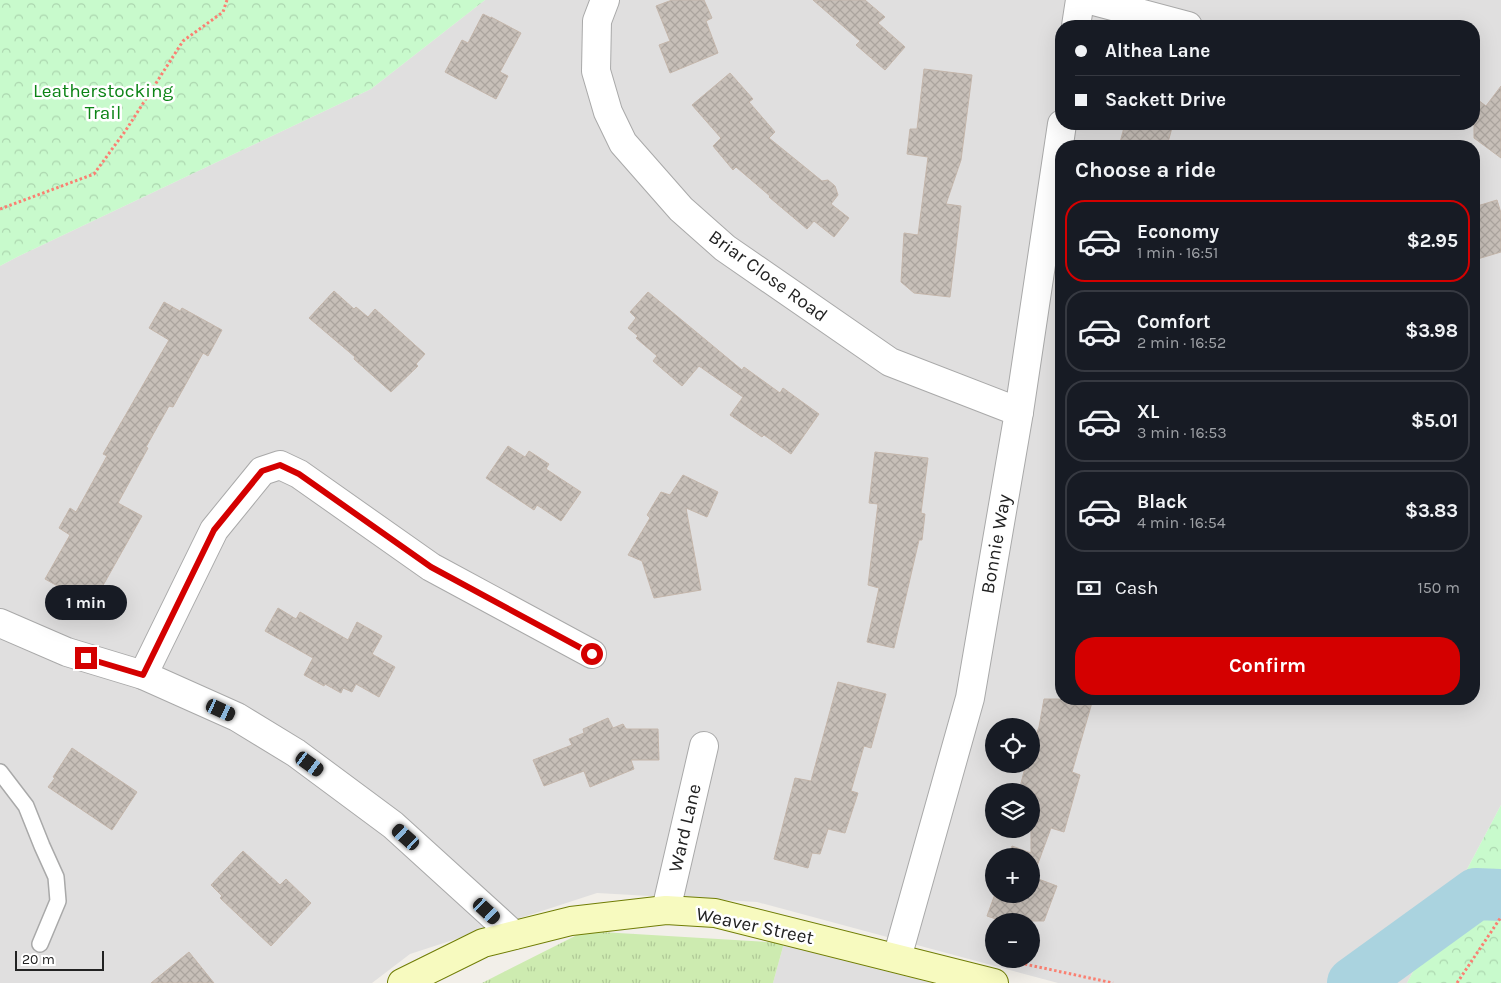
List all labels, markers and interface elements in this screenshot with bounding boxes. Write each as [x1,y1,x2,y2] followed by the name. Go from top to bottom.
[1105,40,1210,62] text: Althea Lane
[33,80,173,124] park label: Leatherstocking Trail
[1105,89,1226,111] text: Sackett Drive
[1075,157,1216,183] text: Choose a ride
[1077,219,1122,264] icon: car
[1137,221,1219,243] text: Economy
[704,226,832,326] street label: Briar Close Road
[1407,230,1458,252] text: $2.95
[1137,243,1218,262] text: 1 min · 16:51
[1077,309,1122,354] icon: car
[1137,311,1211,333] text: Comfort
[1405,320,1458,342] text: $3.98
[1137,333,1226,352] text: 2 min · 16:52
[1077,399,1122,444] icon: car
[1137,401,1159,423] text: XL
[1411,410,1458,432] text: $5.01
[1137,423,1227,442] text: 3 min · 16:53
[1077,489,1122,534] icon: car
[1137,491,1188,513] text: Black
[976,492,1016,596] street label: Bonnie Way
[1405,500,1458,522] text: $3.83
[1137,513,1226,532] text: 4 min · 16:54
[1075,574,1103,602] icon: cash
[1115,577,1159,599] text: Cash
[1417,578,1460,597] text: 150 m
[45,586,127,620] callout: 1 min
[66,593,106,612] text: 1 min
[1075,637,1460,695] button: Confirm
[581,643,603,665] route start
[75,647,97,669] route end
[204,697,237,723] car
[985,718,1040,968] map controls
[985,718,1040,773] button: locate
[293,749,326,779] car
[664,782,706,874] street label: Ward Lane
[985,783,1040,838] button: layers
[389,821,422,853] car
[985,848,1040,903] button: +
[470,895,503,927] car
[694,903,816,949] street label: Weaver Street
[985,913,1040,968] button: −
[15,948,104,971] scale bar
[22,951,55,968] text: 20 m

